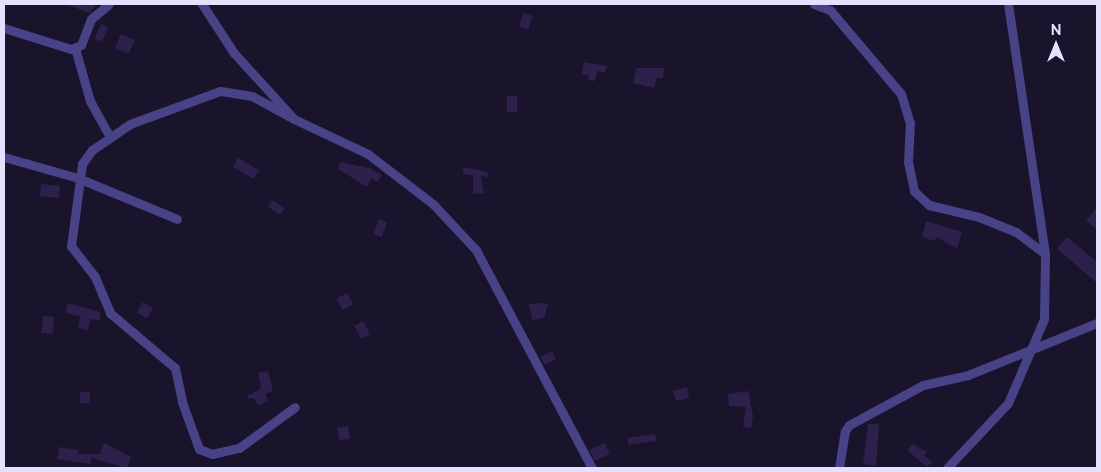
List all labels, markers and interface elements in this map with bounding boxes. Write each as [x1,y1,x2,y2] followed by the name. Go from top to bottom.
[1031,20,1081,70] north arrow
[1051,22,1061,38] text: N

